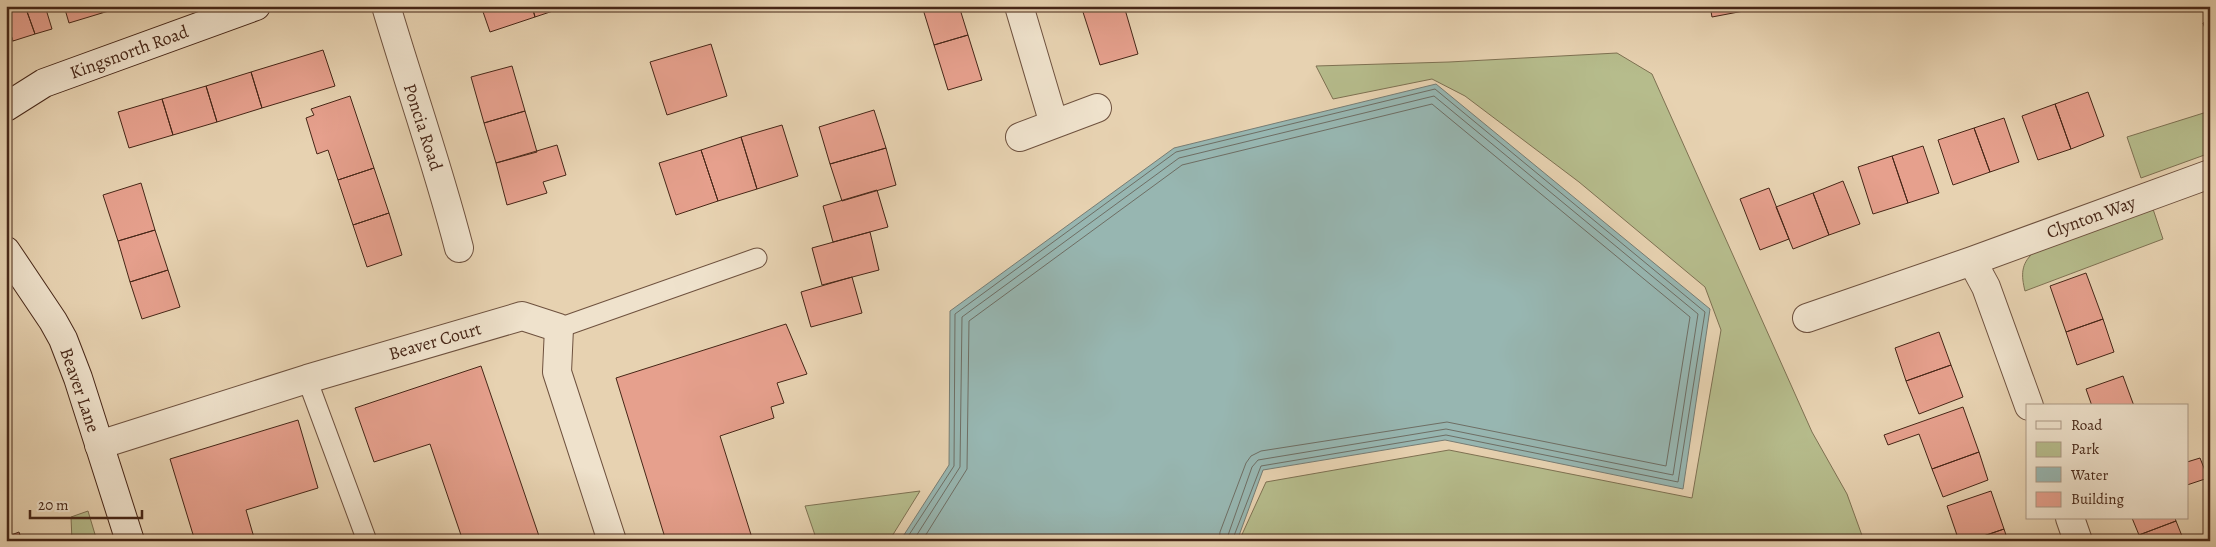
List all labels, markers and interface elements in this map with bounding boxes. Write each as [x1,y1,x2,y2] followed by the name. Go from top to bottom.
[66,19,192,85] street label: Kingsnorth Road
[398,80,448,174] street label: Poncia Road
[2043,189,2140,244] street label: Clynton Way
[386,316,484,366] street label: Beaver Court
[54,344,106,436] street label: Beaver Lane
[2026,404,2188,520] legend
[2071,415,2103,435] text: Road
[2071,439,2100,459] text: Park
[2070,465,2108,485] text: Water
[30,487,142,519] scale bar
[2071,489,2124,509] text: Building
[38,495,69,515] text: 20 m

